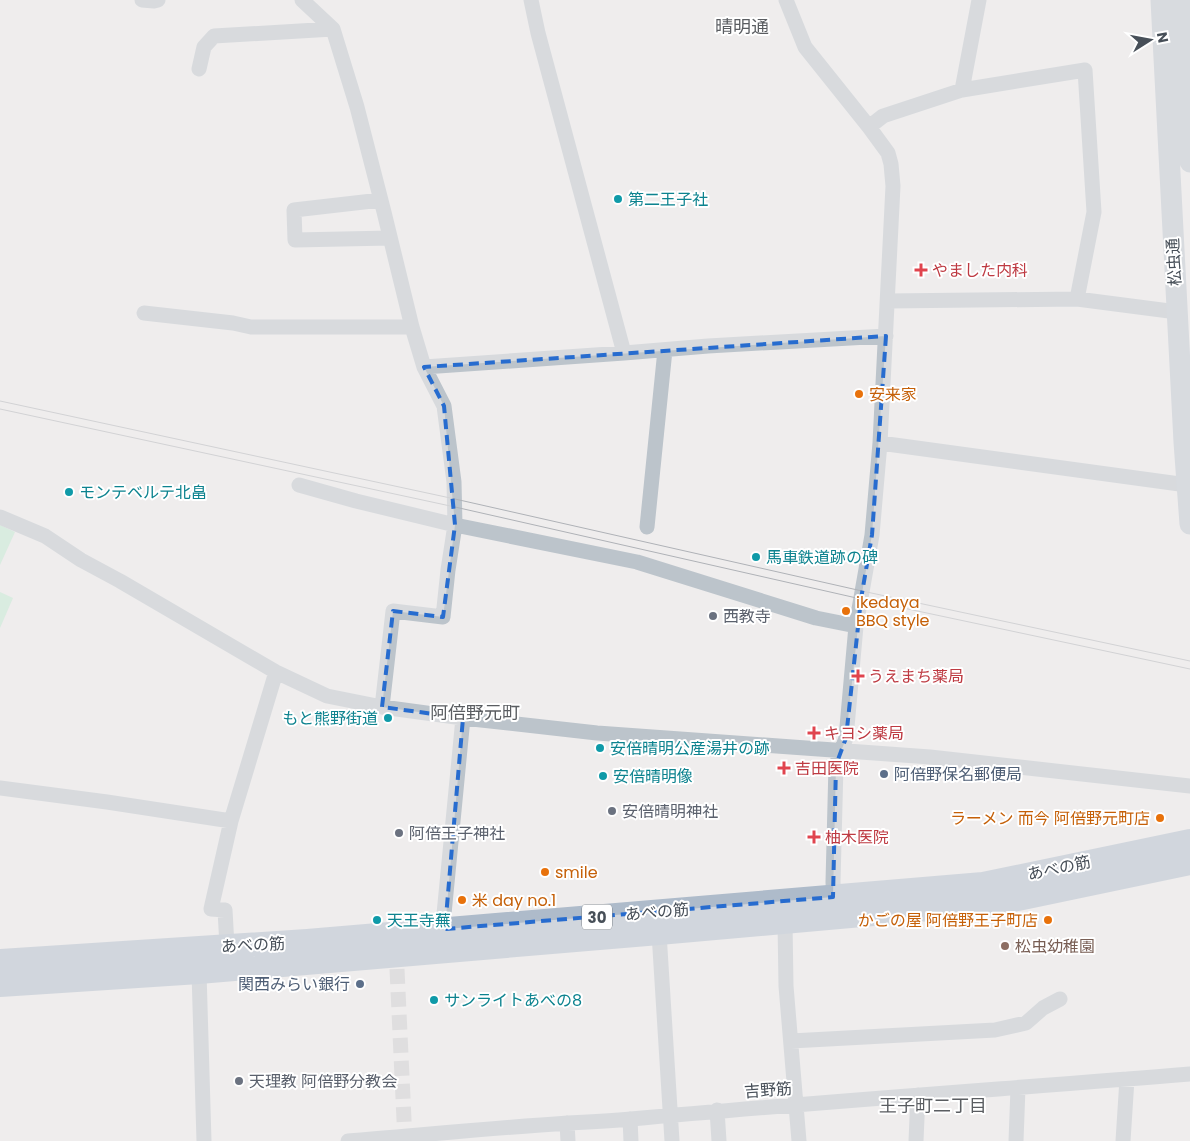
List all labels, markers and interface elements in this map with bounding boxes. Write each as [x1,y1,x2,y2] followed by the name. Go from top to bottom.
[715,14,769,39] district label: 晴明通
[1125,15,1175,65] north arrow
[1152,30,1174,45] text: N
[628,188,708,211] place label: 第二王子社
[612,193,624,205] marker: 第二王子社
[1161,237,1187,287] street label: 松虫通
[932,259,1028,282] place label: やました内科
[914,263,928,277] marker: やました内科
[869,383,917,406] place label: 安来家
[853,388,865,400] marker: 安来家
[79,481,207,504] place label: モンテベルテ北畠
[63,486,75,498] marker: モンテベルテ北畠
[766,546,878,569] place label: 馬車鉄道跡の碑
[750,551,762,563] marker: 馬車鉄道跡の碑
[856,591,930,632] place label: ikedaya BBQ style
[723,605,771,628] place label: 西教寺
[840,605,852,617] marker: ikedaya BBQ style
[707,610,719,622] marker: 西教寺
[868,665,964,688] place label: うえまち薬局
[852,670,864,682] marker: うえまち薬局
[430,700,520,725] district label: 阿倍野元町
[282,707,378,730] place label: もと熊野街道
[382,712,394,724] marker: もと熊野街道
[824,722,904,745] place label: キヨシ薬局
[808,727,820,739] marker: キヨシ薬局
[610,737,770,760] place label: 安倍晴明公産湯井の跡
[594,742,606,754] marker: 安倍晴明公産湯井の跡
[795,757,859,780] place label: 吉田医院
[777,761,791,775] marker: 吉田医院
[894,763,1022,786] place label: 阿倍野保名郵便局
[613,765,693,788] place label: 安倍晴明像
[878,768,890,780] marker: 阿倍野保名郵便局
[597,770,609,782] marker: 安倍晴明像
[622,800,718,823] place label: 安倍晴明神社
[606,805,618,817] marker: 安倍晴明神社
[950,807,1150,830] place label: ラーメン 而今 阿倍野元町店
[1154,812,1166,824] marker: ラーメン 而今 阿倍野元町店
[409,822,505,845] place label: 阿倍王子神社
[825,826,889,849] place label: 柚木医院
[393,827,405,839] marker: 阿倍王子神社
[807,830,821,844] marker: 柚木医院
[1025,850,1093,886] street label: あべの筋
[555,861,598,884] place label: smile
[539,866,551,878] marker: smile
[472,889,556,912] place label: 米 day no.1
[456,894,468,906] marker: 米 day no.1
[624,898,690,926] street label: あべの筋
[582,904,612,930] road number: 30
[387,909,451,932] place label: 天王寺蕪
[858,909,1038,932] place label: かごの屋 阿倍野王子町店
[371,914,383,926] marker: 天王寺蕪
[1042,914,1054,926] marker: かごの屋 阿倍野王子町店
[220,932,286,958] street label: あべの筋
[1015,935,1095,958] place label: 松虫幼稚園
[999,940,1011,952] marker: 松虫幼稚園
[238,973,350,996] place label: 関西みらい銀行
[354,978,366,990] marker: 関西みらい銀行
[444,989,582,1012] place label: サンライトあべの8
[428,994,440,1006] marker: サンライトあべの8
[249,1070,397,1093] place label: 天理教 阿倍野分教会
[233,1075,245,1087] marker: 天理教 阿倍野分教会
[743,1077,793,1103] street label: 吉野筋
[879,1093,987,1118] district label: 王子町二丁目

